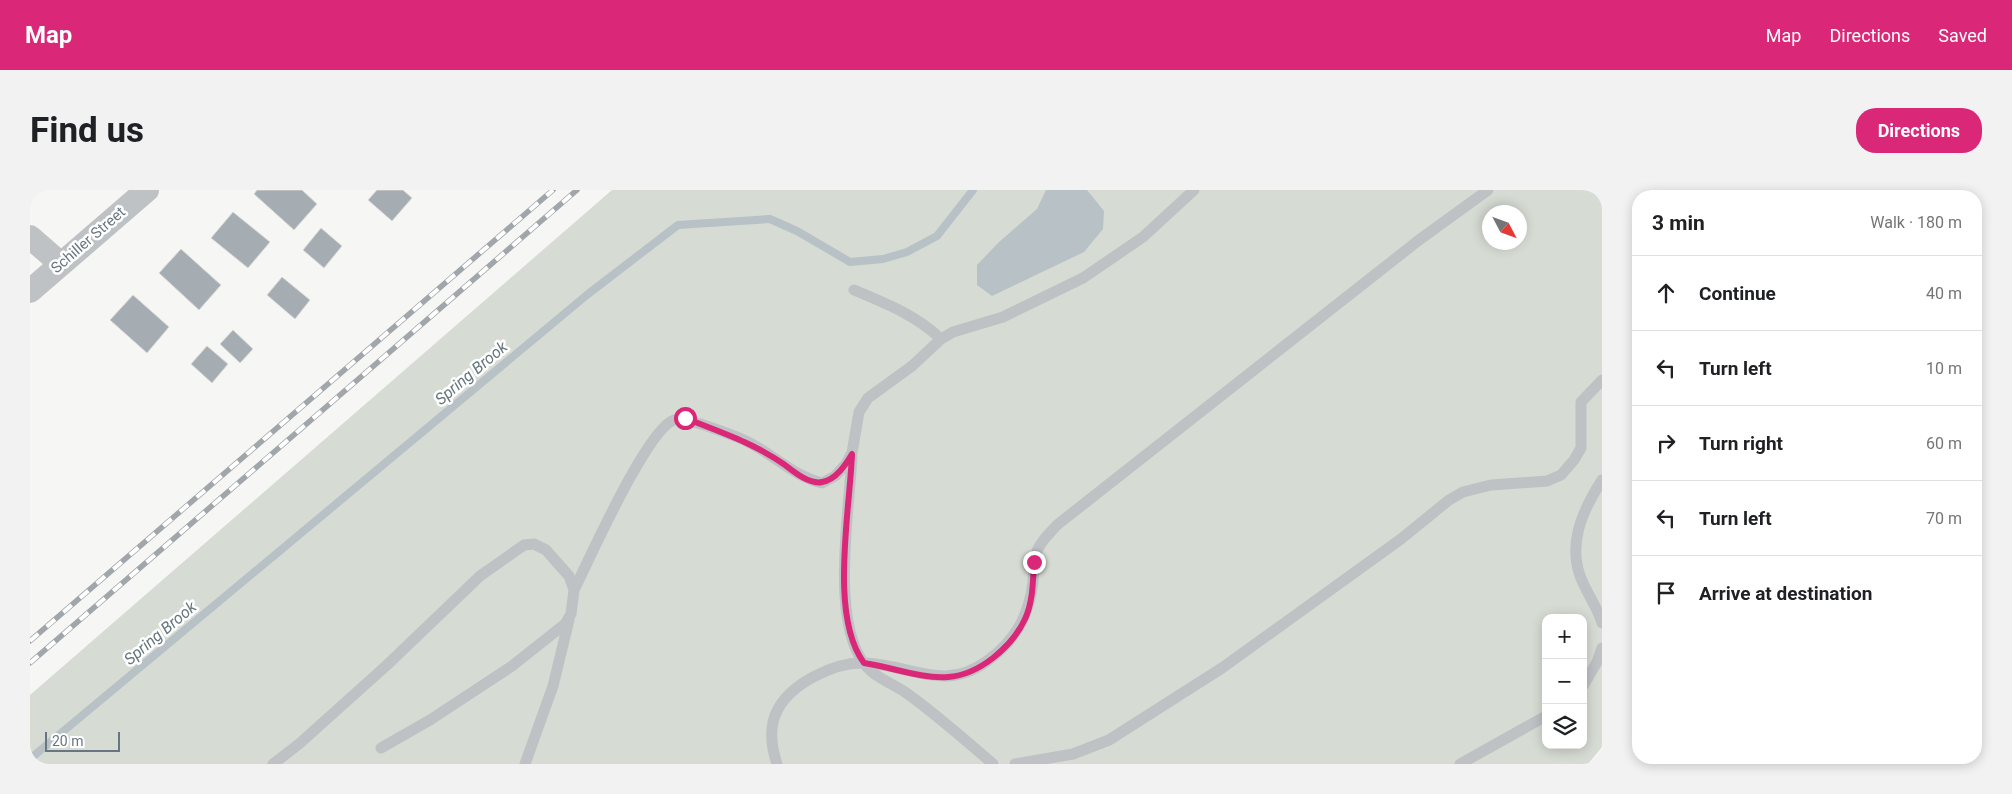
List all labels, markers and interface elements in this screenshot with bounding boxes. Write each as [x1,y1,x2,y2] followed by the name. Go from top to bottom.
[25,21,72,49] text: Map
[1766,25,1801,46] text: Map
[1829,25,1910,46] text: Directions
[1938,25,1987,46] text: Saved
[1856,108,1982,153] button: Directions
[30,110,144,151] text: Find us
[47,203,129,277] street label: Schiller Street
[1482,205,1527,250] north arrow
[1652,211,1705,235] text: 3 min
[1870,213,1962,232] text: Walk · 180 m
[1652,279,1680,307] icon: ahead
[1699,282,1776,305] text: Continue
[1926,284,1962,303] text: 40 m
[431,337,512,409] water label: Spring Brook
[1652,354,1680,382] icon: left
[1699,357,1772,380] text: Turn left
[1926,359,1962,378] text: 10 m
[674,407,697,430] route start
[1652,429,1680,457] icon: right
[1699,432,1783,455] text: Turn right
[1926,434,1962,453] text: 60 m
[1652,504,1680,532] icon: left
[1699,507,1772,530] text: Turn left
[1926,509,1962,528] text: 70 m
[1023,551,1046,574] route end
[1652,579,1680,607] icon: arrive
[1699,582,1872,605] text: Arrive at destination
[120,597,201,669] water label: Spring Brook
[1542,614,1587,749] map controls
[1542,614,1587,659] button: +
[1542,659,1587,704] button: −
[1542,704,1587,749] button: layers
[45,729,120,752] scale bar
[52,733,84,749] text: 20 m

